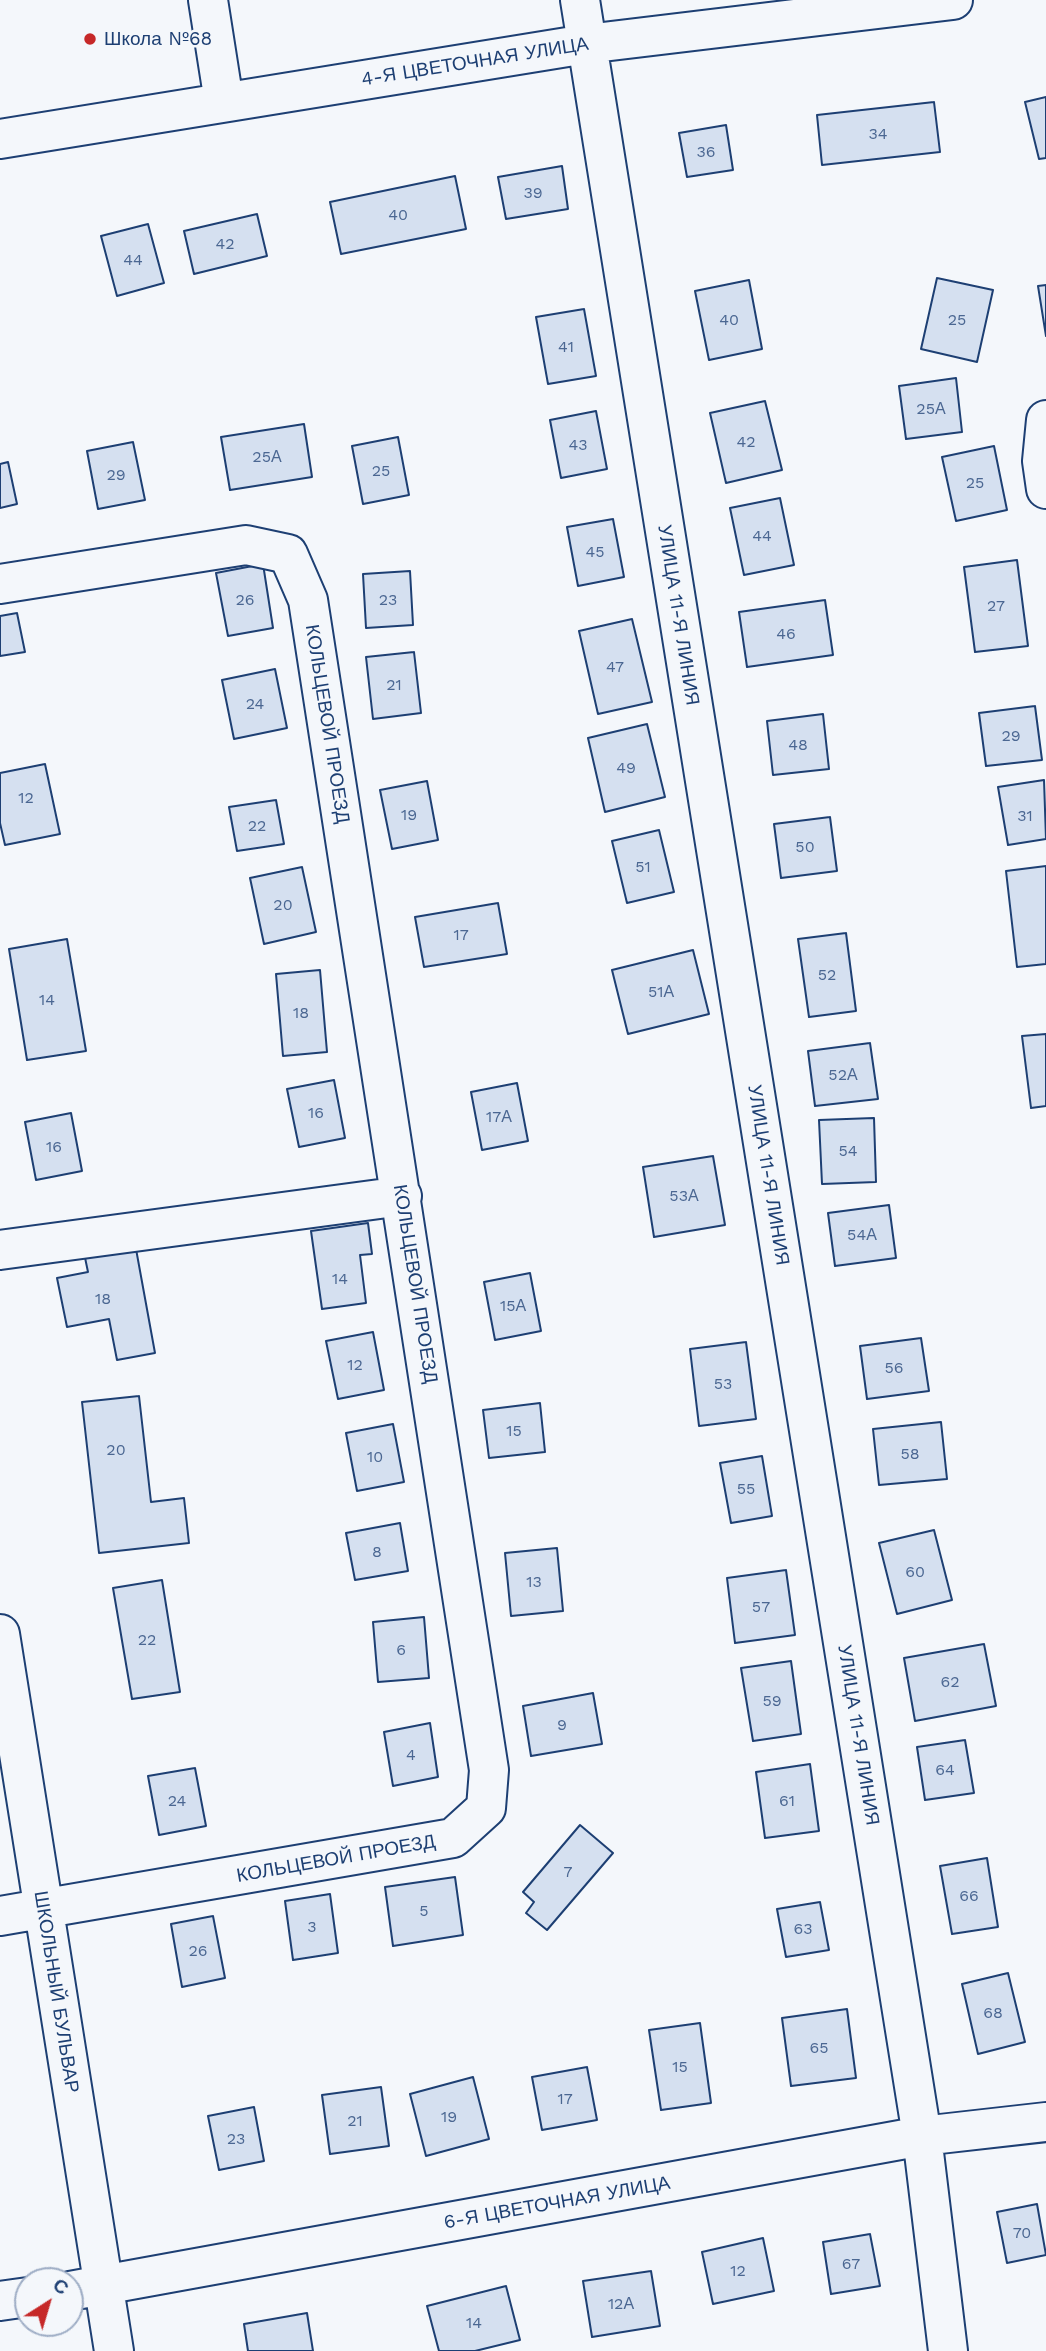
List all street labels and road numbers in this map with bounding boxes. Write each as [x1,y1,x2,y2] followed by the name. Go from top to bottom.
[360,33,590,91] street label: 4-Я ЦВЕТОЧНАЯ УЛИЦА
[652,523,704,707] street label: УЛИЦА 11-Я ЛИНИЯ
[300,623,354,825] street label: КОЛЬЦЕВОЙ ПРОЕЗД
[742,1083,794,1267] street label: УЛИЦА 11-Я ЛИНИЯ
[388,1183,442,1385] street label: КОЛЬЦЕВОЙ ПРОЕЗД
[832,1643,884,1827] street label: УЛИЦА 11-Я ЛИНИЯ
[235,1830,437,1888] street label: КОЛЬЦЕВОЙ ПРОЕЗД
[29,1889,83,2095] street label: ШКОЛЬНЫЙ БУЛЬВАР
[442,2172,672,2234] street label: 6-Я ЦВЕТОЧНАЯ УЛИЦА

